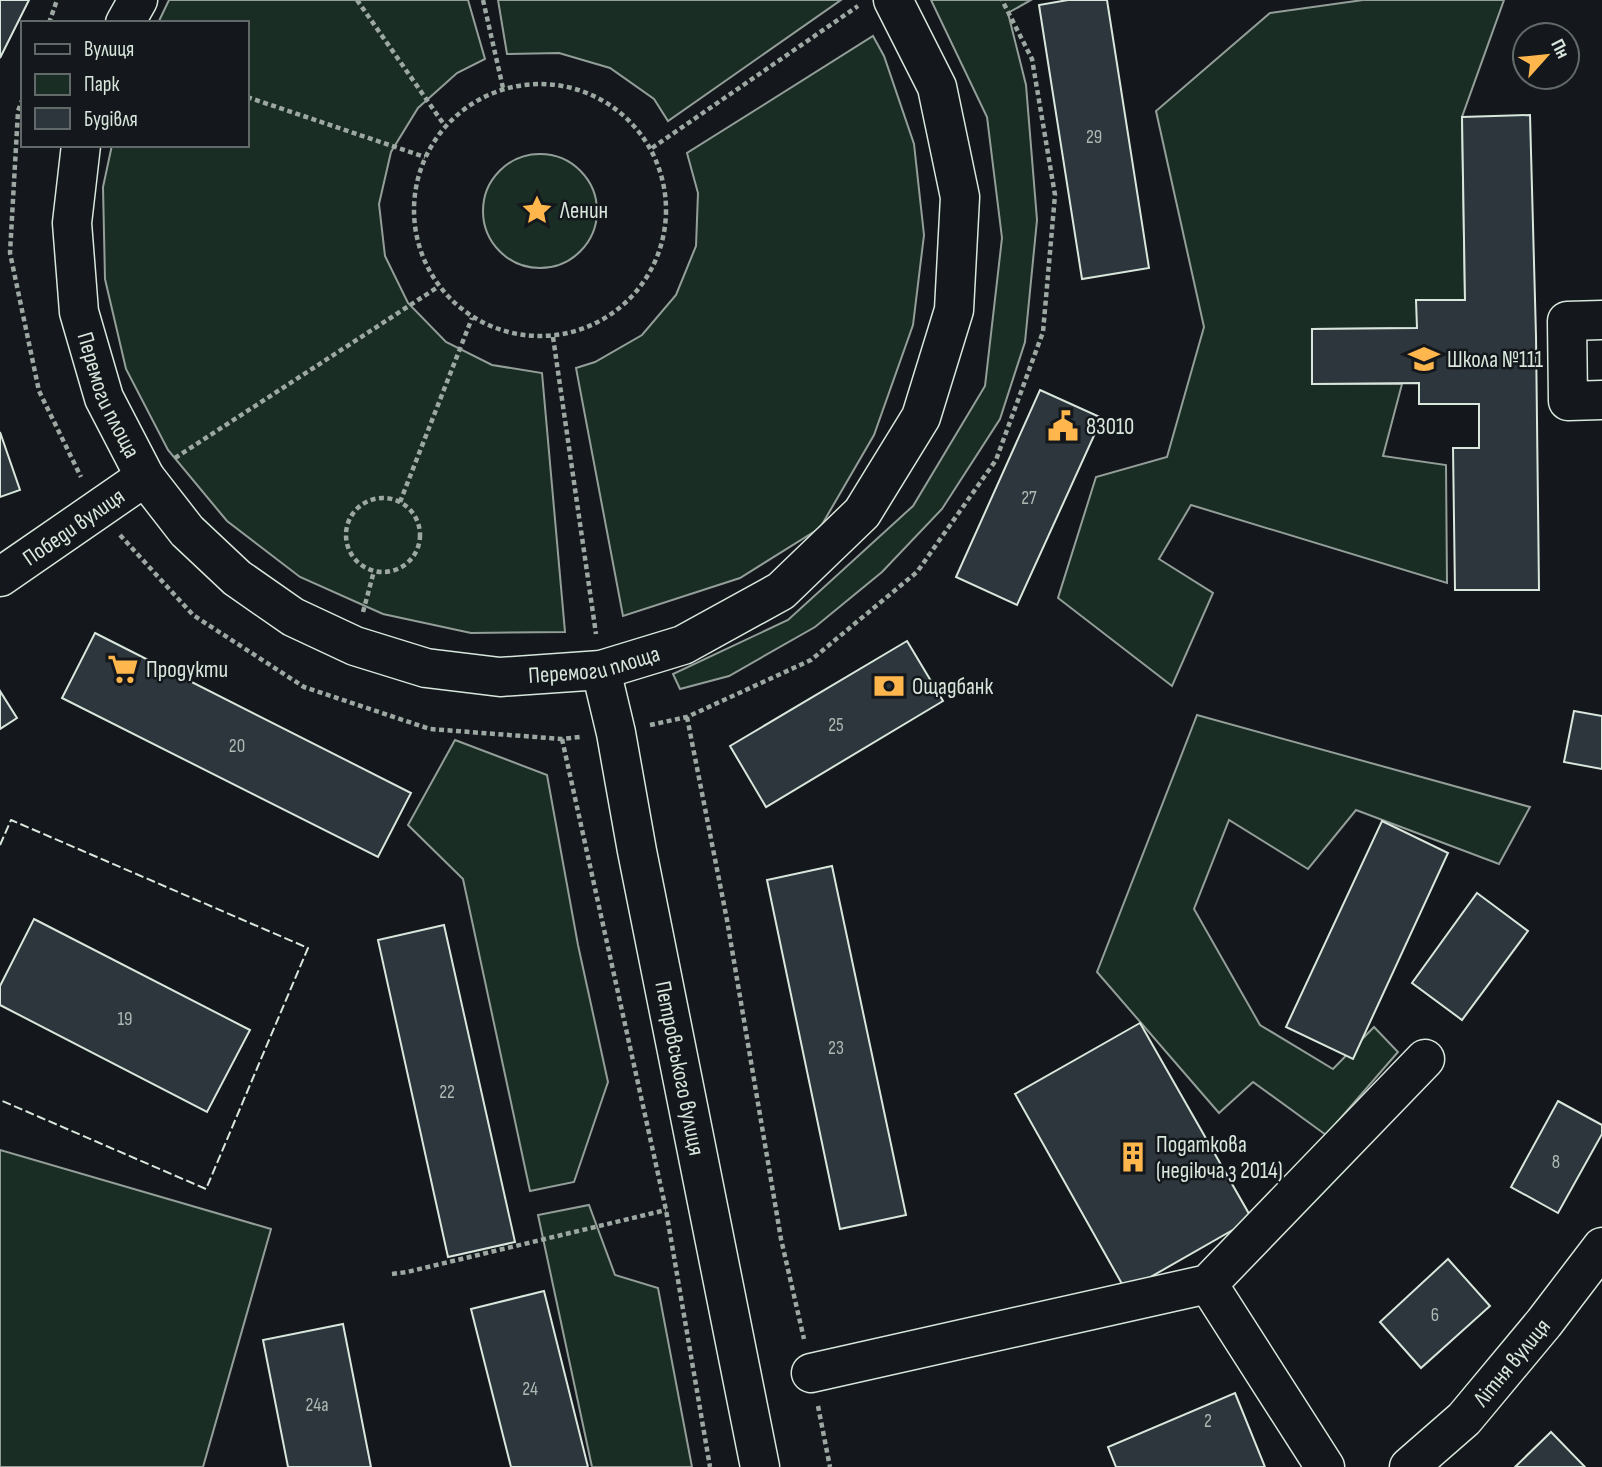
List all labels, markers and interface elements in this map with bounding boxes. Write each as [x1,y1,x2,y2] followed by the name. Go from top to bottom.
[21,21,248,147] legend
[1511,21,1581,91] north arrow
[1545,36,1574,62] text: Пн
[84,37,134,62] text: Вулиця
[84,72,119,97] text: Парк
[84,107,138,132] text: Будівля
[1086,126,1102,149] house number: 29
[520,193,554,227] place icon: Ленин
[559,197,608,225] place label: Ленин
[71,329,146,463] street label: Перемоги площа
[1407,342,1441,376] school or university icon: Школа №111
[1447,346,1543,374] place label: Школа №111
[1046,409,1080,443] public building icon: 83010
[1086,413,1134,441] place label: 83010
[17,482,130,572] street label: Победи вулиця
[1021,487,1037,510] house number: 27
[527,640,663,690] street label: Перемоги площа
[106,652,140,686] supermarket icon: Продукти
[146,656,228,684] place label: Продукти
[872,669,906,703] bank icon: Ощадбанк
[912,673,993,701] place label: Ощадбанк
[828,714,844,737] house number: 25
[229,735,245,758] house number: 20
[648,979,710,1158] street label: Петровського вулиця
[117,1008,133,1031] house number: 19
[828,1037,844,1060] house number: 23
[439,1081,455,1104] house number: 22
[1156,1131,1283,1185] place label: Податкова (недіюча з 2014)
[1116,1140,1150,1174] building icon: Податкова (недіюча з 2014)
[1552,1151,1560,1174] house number: 8
[1431,1304,1439,1327] house number: 6
[1467,1313,1557,1413] street label: Літня вулиця
[522,1378,538,1401] house number: 24
[306,1394,328,1417] house number: 24а
[1204,1410,1212,1433] house number: 2

